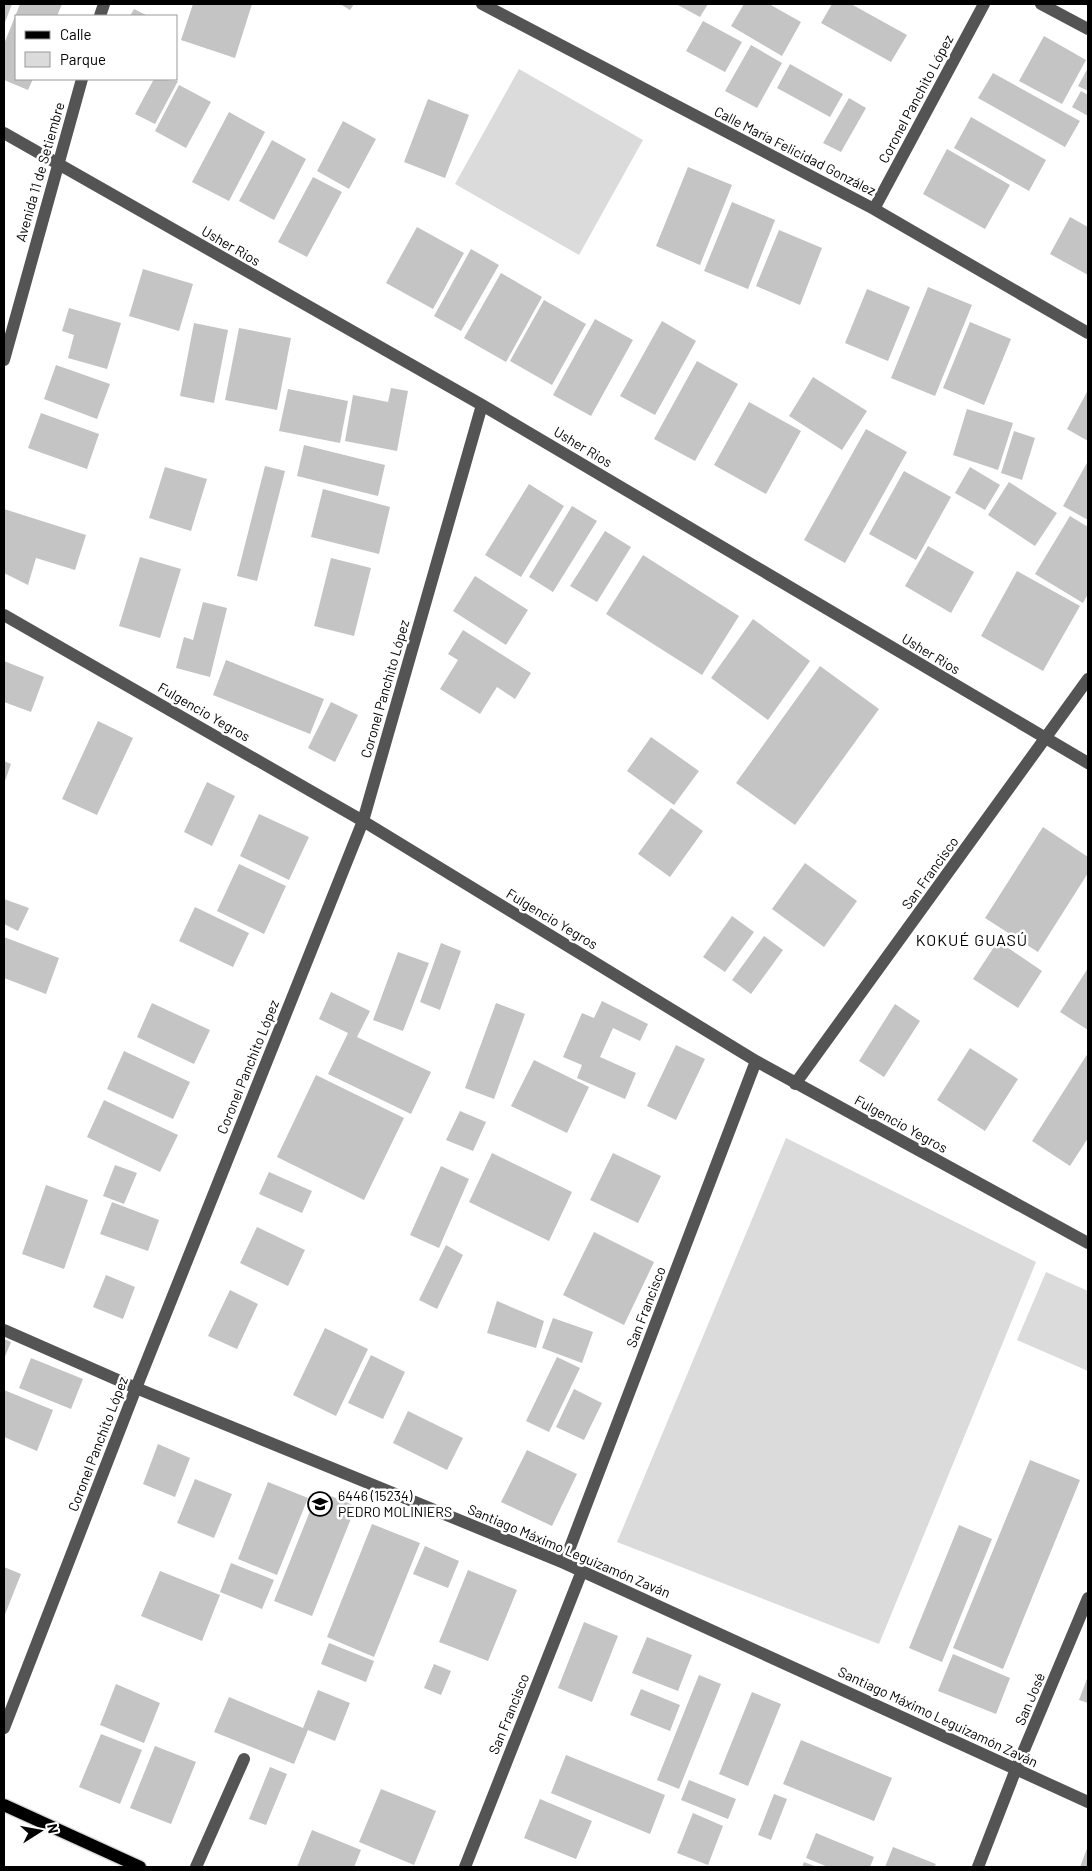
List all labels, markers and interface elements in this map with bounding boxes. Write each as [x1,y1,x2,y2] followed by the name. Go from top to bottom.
[15,15,178,80] legend
[60,25,92,43] text: Calle
[874,32,957,166] street label: Coronel Panchito López
[60,50,106,68] text: Parque
[11,100,68,244] street label: Avenida 11 de Setiembre
[712,102,879,199] street label: Calle María Felicidad González
[199,222,264,269] street label: Usher Rios
[551,423,616,471] street label: Usher Rios
[357,618,412,760] street label: Coronel Panchito López
[899,630,964,678] street label: Usher Rios
[155,678,254,745] street label: Fulgencio Yegros
[898,833,962,912] street label: San Francisco
[503,885,601,953] street label: Fulgencio Yegros
[916,930,1028,949] district label: KOKUÉ GUASÚ
[213,997,282,1136] street label: Coronel Panchito López
[852,1091,951,1156] street label: Fulgencio Yegros
[622,1264,669,1350] street label: San Francisco
[64,1374,131,1514] street label: Coronel Panchito López
[338,1487,452,1520] place label: 6446 (15234) PEDRO MOLINIERS
[307,1491,333,1517] school or university icon: 6446 (15234) PEDRO MOLINIERS
[465,1500,673,1601] street label: Santiago Máximo Leguizamón Zaván
[836,1663,1041,1770] street label: Santiago Máximo Leguizamón Zaván
[1011,1670,1048,1728] street label: San José
[485,1671,532,1757] street label: San Francisco
[15,1806,65,1856] north arrow
[44,1822,62,1835] text: N

